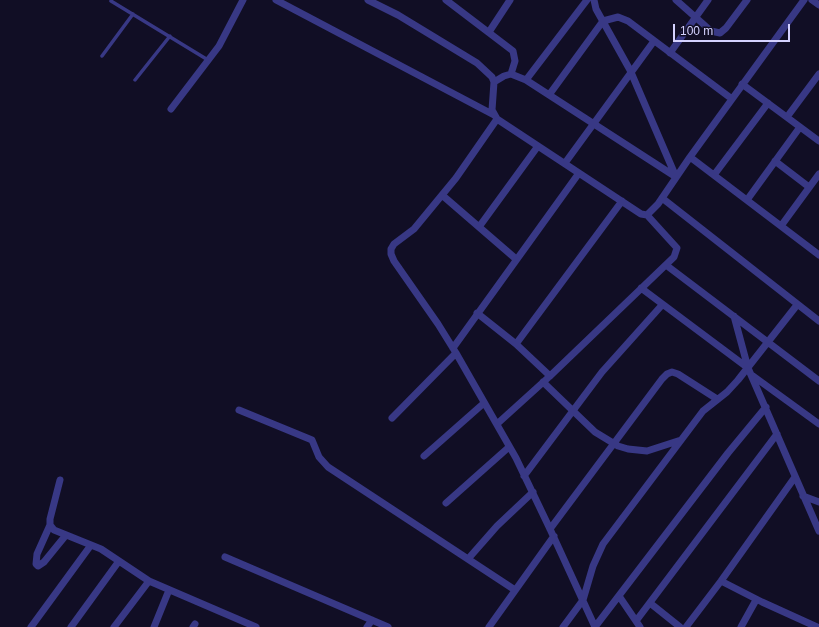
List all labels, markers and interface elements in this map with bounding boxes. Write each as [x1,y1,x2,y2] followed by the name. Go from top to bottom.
[675,16,792,42] scale bar
[680,24,713,38] text: 100 m

